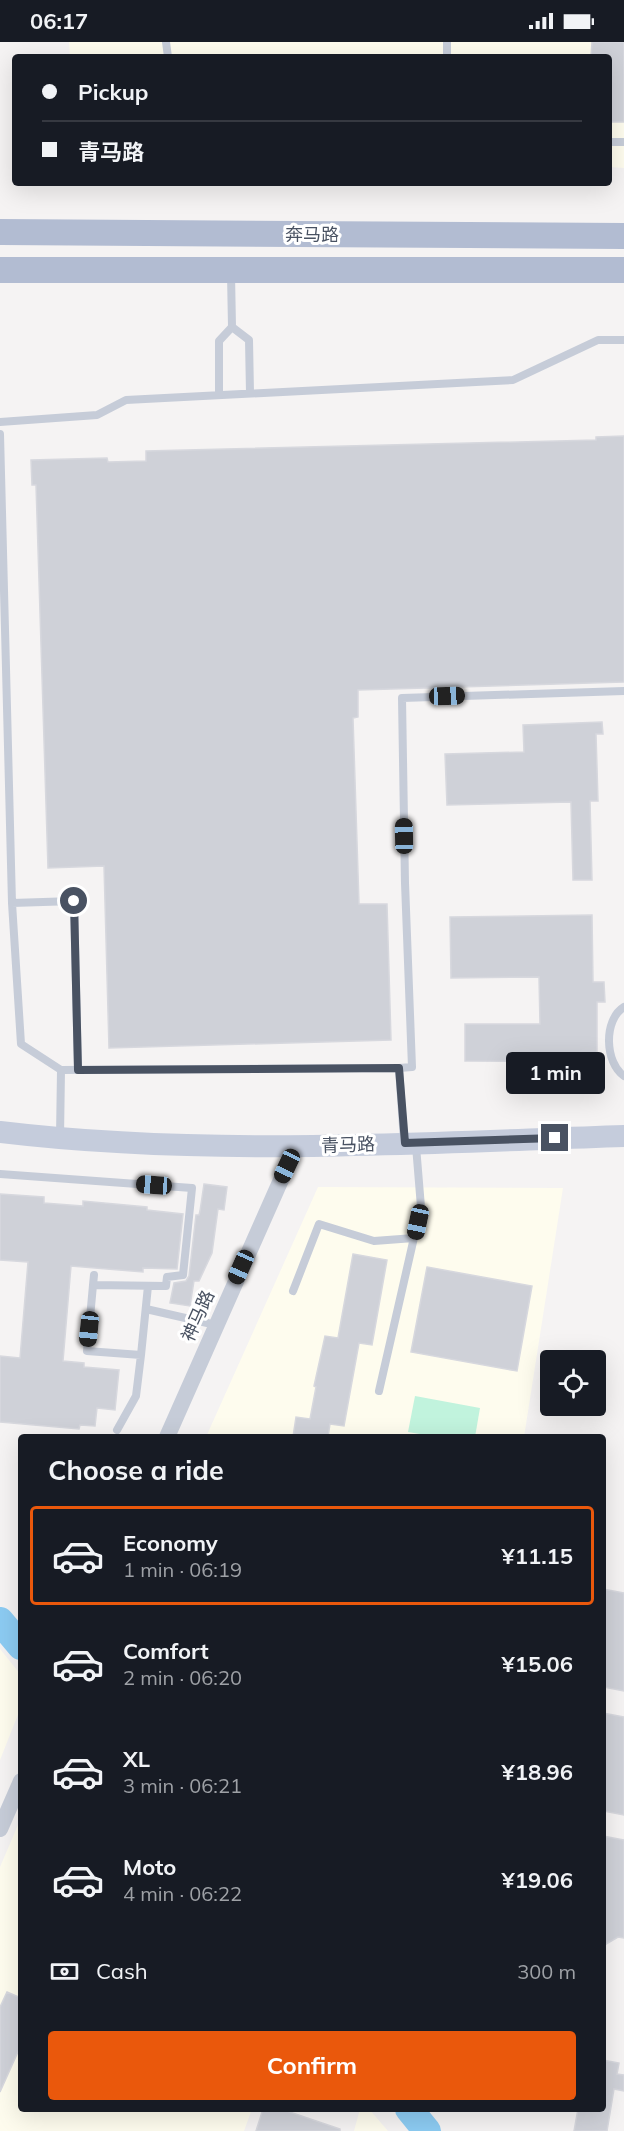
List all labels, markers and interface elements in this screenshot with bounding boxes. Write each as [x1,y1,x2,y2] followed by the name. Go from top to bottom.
[30,7,88,35] text: 06:17
[78,78,148,106] text: Pickup
[78,138,144,166] text: 青马路
[285,223,339,246] street label: 奔马路
[429,686,465,706] car
[395,818,413,854] car
[60,887,87,914] route start
[506,1051,604,1093] callout: 1 min
[529,1060,582,1085] text: 1 min
[541,1124,568,1151] route end
[321,1132,375,1157] street label: 青马路
[271,1146,303,1186] car
[135,1175,173,1195] car
[405,1203,431,1241] car
[225,1247,257,1287] car
[176,1286,219,1345] street label: 神马路
[78,1310,100,1348] car
[540,1350,606,1416] map controls
[540,1350,606,1416] button: locate
[48,1453,224,1487] text: Choose a ride
[51,1529,105,1583] icon: car
[123,1529,218,1557] text: Economy
[502,1542,573,1570] text: ¥11.15
[123,1557,242,1582] text: 1 min · 06:19
[51,1637,105,1691] icon: car
[123,1637,209,1665] text: Comfort
[502,1650,573,1678] text: ¥15.06
[123,1665,242,1690] text: 2 min · 06:20
[51,1745,105,1799] icon: car
[123,1745,150,1773] text: XL
[502,1758,573,1786] text: ¥18.96
[123,1773,242,1798] text: 3 min · 06:21
[51,1853,105,1907] icon: car
[123,1853,176,1881] text: Moto
[502,1866,573,1894] text: ¥19.06
[123,1881,242,1906] text: 4 min · 06:22
[48,1955,81,1988] icon: cash
[96,1957,148,1985] text: Cash
[517,1959,576,1984] text: 300 m
[48,2031,576,2100] button: Confirm

